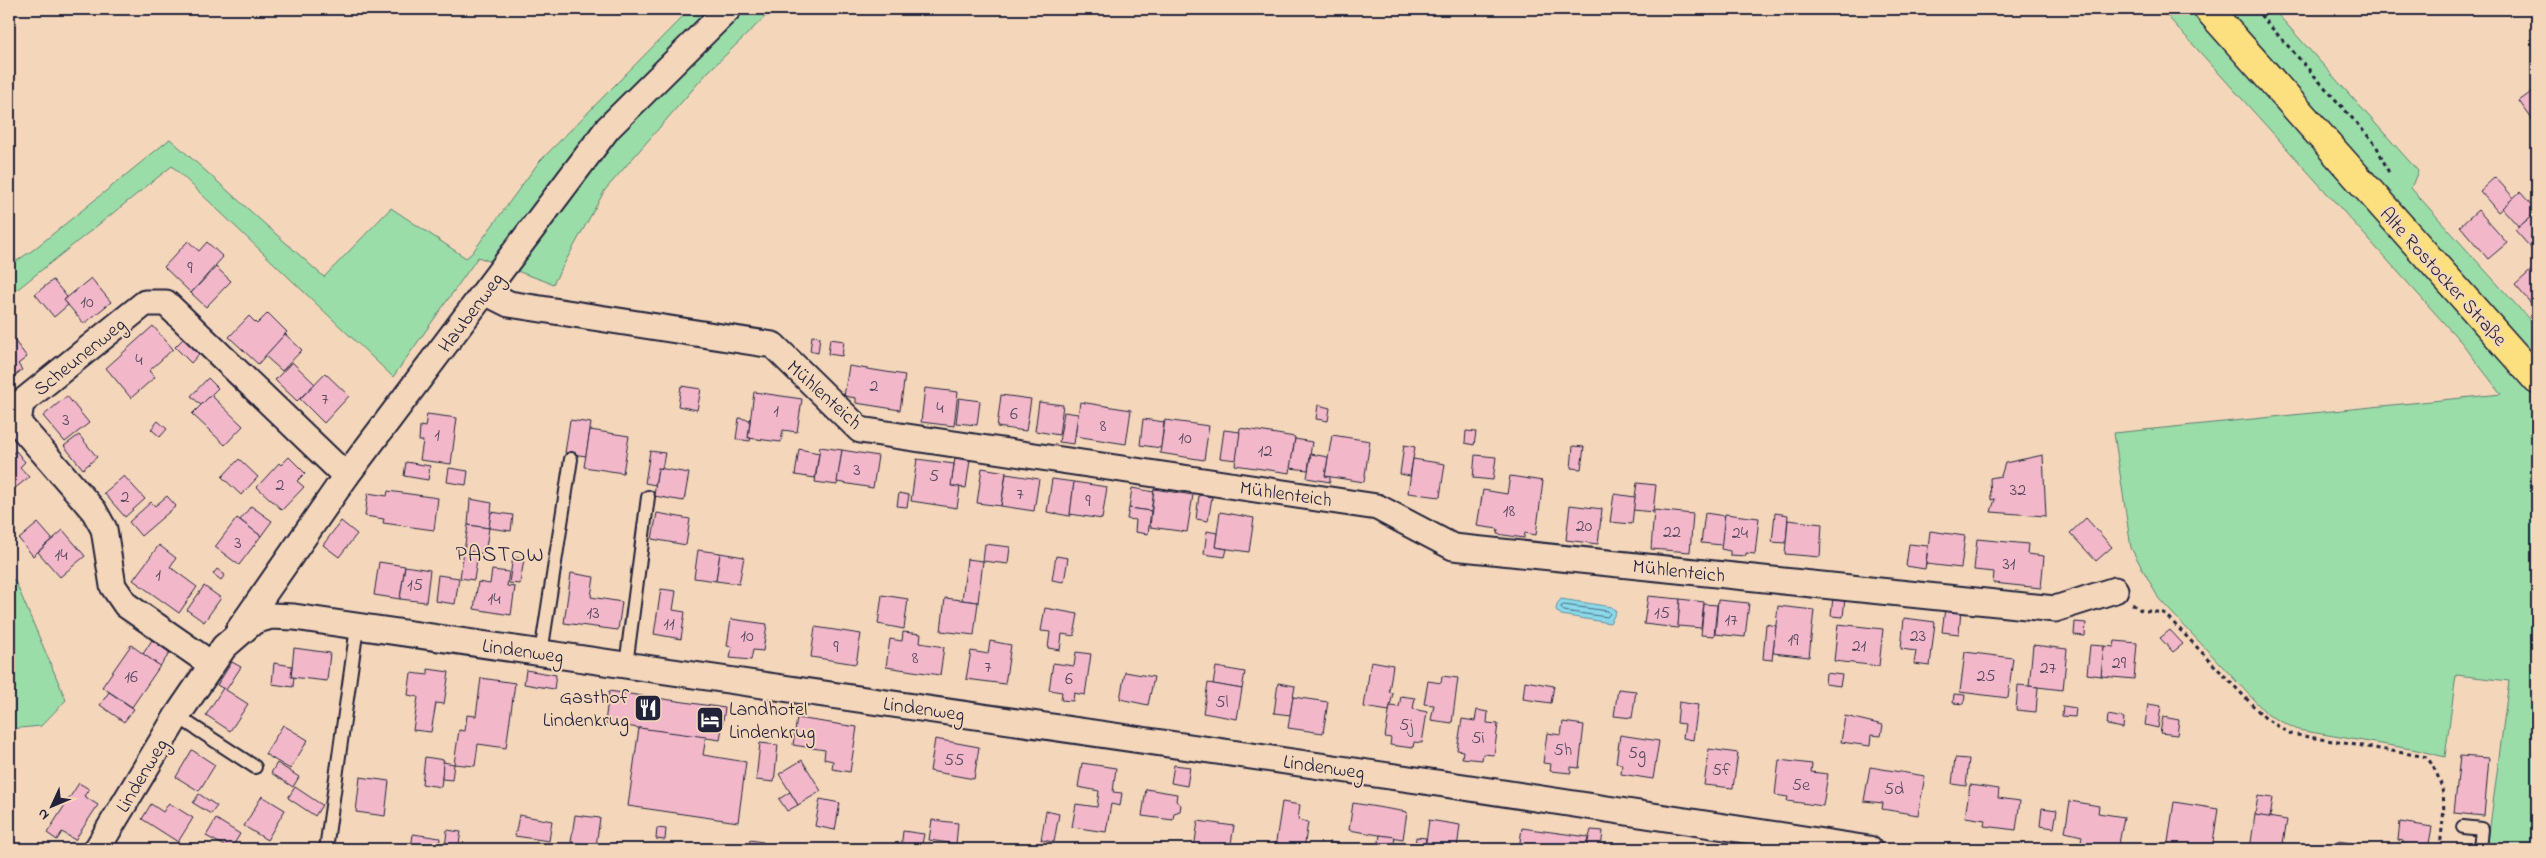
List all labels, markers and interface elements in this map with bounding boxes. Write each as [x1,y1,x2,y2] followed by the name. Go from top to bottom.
[2372,201,2513,354] street label: Alte Rostocker Straße
[187,256,193,282] house number: 9
[432,267,513,360] street label: Haubenweg
[80,290,94,316] house number: 10
[28,312,134,405] street label: Scheunenweg
[135,348,143,374] house number: 4
[779,354,868,438] street label: Mühlenteich
[870,374,879,400] house number: 2
[321,387,329,413] house number: 7
[936,396,944,422] house number: 4
[773,399,779,425] house number: 1
[1010,402,1018,428] house number: 6
[62,408,70,434] house number: 3
[1100,414,1107,440] house number: 8
[434,423,440,449] house number: 1
[1178,426,1192,452] house number: 10
[1258,439,1272,465] house number: 12
[853,458,861,484] house number: 3
[929,464,939,490] house number: 5
[276,473,285,499] house number: 2
[1238,475,1334,516] street label: Mühlenteich
[2010,478,2026,504] house number: 32
[1016,482,1024,508] house number: 7
[121,485,130,511] house number: 2
[1085,489,1091,515] house number: 9
[1503,499,1515,525] house number: 18
[1576,514,1593,540] house number: 20
[1663,520,1681,546] house number: 22
[1732,521,1749,547] house number: 24
[234,531,242,557] house number: 3
[455,540,545,572] district label: PASTOW
[54,543,68,569] house number: 14
[2002,552,2016,578] house number: 31
[1631,553,1726,592] street label: Mühlenteich
[155,563,161,589] house number: 1
[407,573,423,599] house number: 15
[487,587,501,613] house number: 14
[586,601,600,627] house number: 13
[1654,601,1670,627] house number: 15
[1724,608,1738,634] house number: 17
[663,612,675,638] house number: 11
[740,624,754,650] house number: 10
[1910,624,1926,650] house number: 23
[1787,628,1799,654] house number: 19
[480,632,565,674] street label: Lindenweg
[1852,634,1867,660] house number: 21
[833,635,839,661] house number: 9
[912,646,919,672] house number: 8
[2112,651,2127,677] house number: 29
[984,655,992,681] house number: 7
[2040,656,2057,682] house number: 27
[1976,664,1996,690] house number: 25
[124,665,138,691] house number: 16
[1065,667,1073,693] house number: 6
[543,684,630,737] place label: Gasthof Lindenkrug
[881,690,966,732] street label: Lindenweg
[1215,690,1229,716] house number: 5l
[633,693,663,723] restaurant icon: Gasthof Lindenkrug
[729,696,815,749] place label: Landhotel Lindenkrug
[695,705,725,735] hotel icon: Landhotel Lindenkrug
[1399,713,1413,739] house number: 5j
[1471,726,1485,752] house number: 5i
[110,734,178,819] street label: Lindenweg
[1554,738,1572,764] house number: 5h
[1628,741,1646,768] house number: 5g
[944,748,964,774] house number: 55
[1281,748,1366,790] street label: Lindenweg
[1712,758,1731,784] house number: 5f
[1792,773,1811,799] house number: 5e
[1884,777,1904,803] house number: 5d
[28,780,78,830] north arrow
[33,803,55,825] text: N

